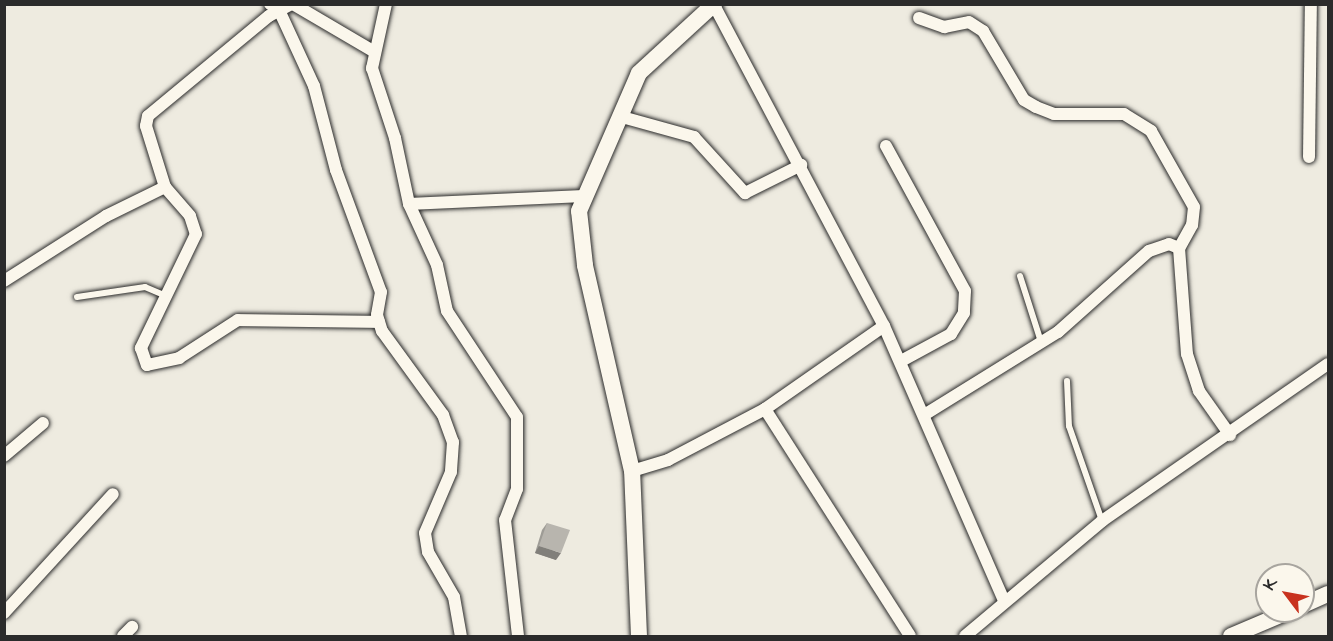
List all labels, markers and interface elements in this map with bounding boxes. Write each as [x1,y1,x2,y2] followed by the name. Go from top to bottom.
[1255,563,1315,623] north arrow
[1259,574,1283,595] text: K

